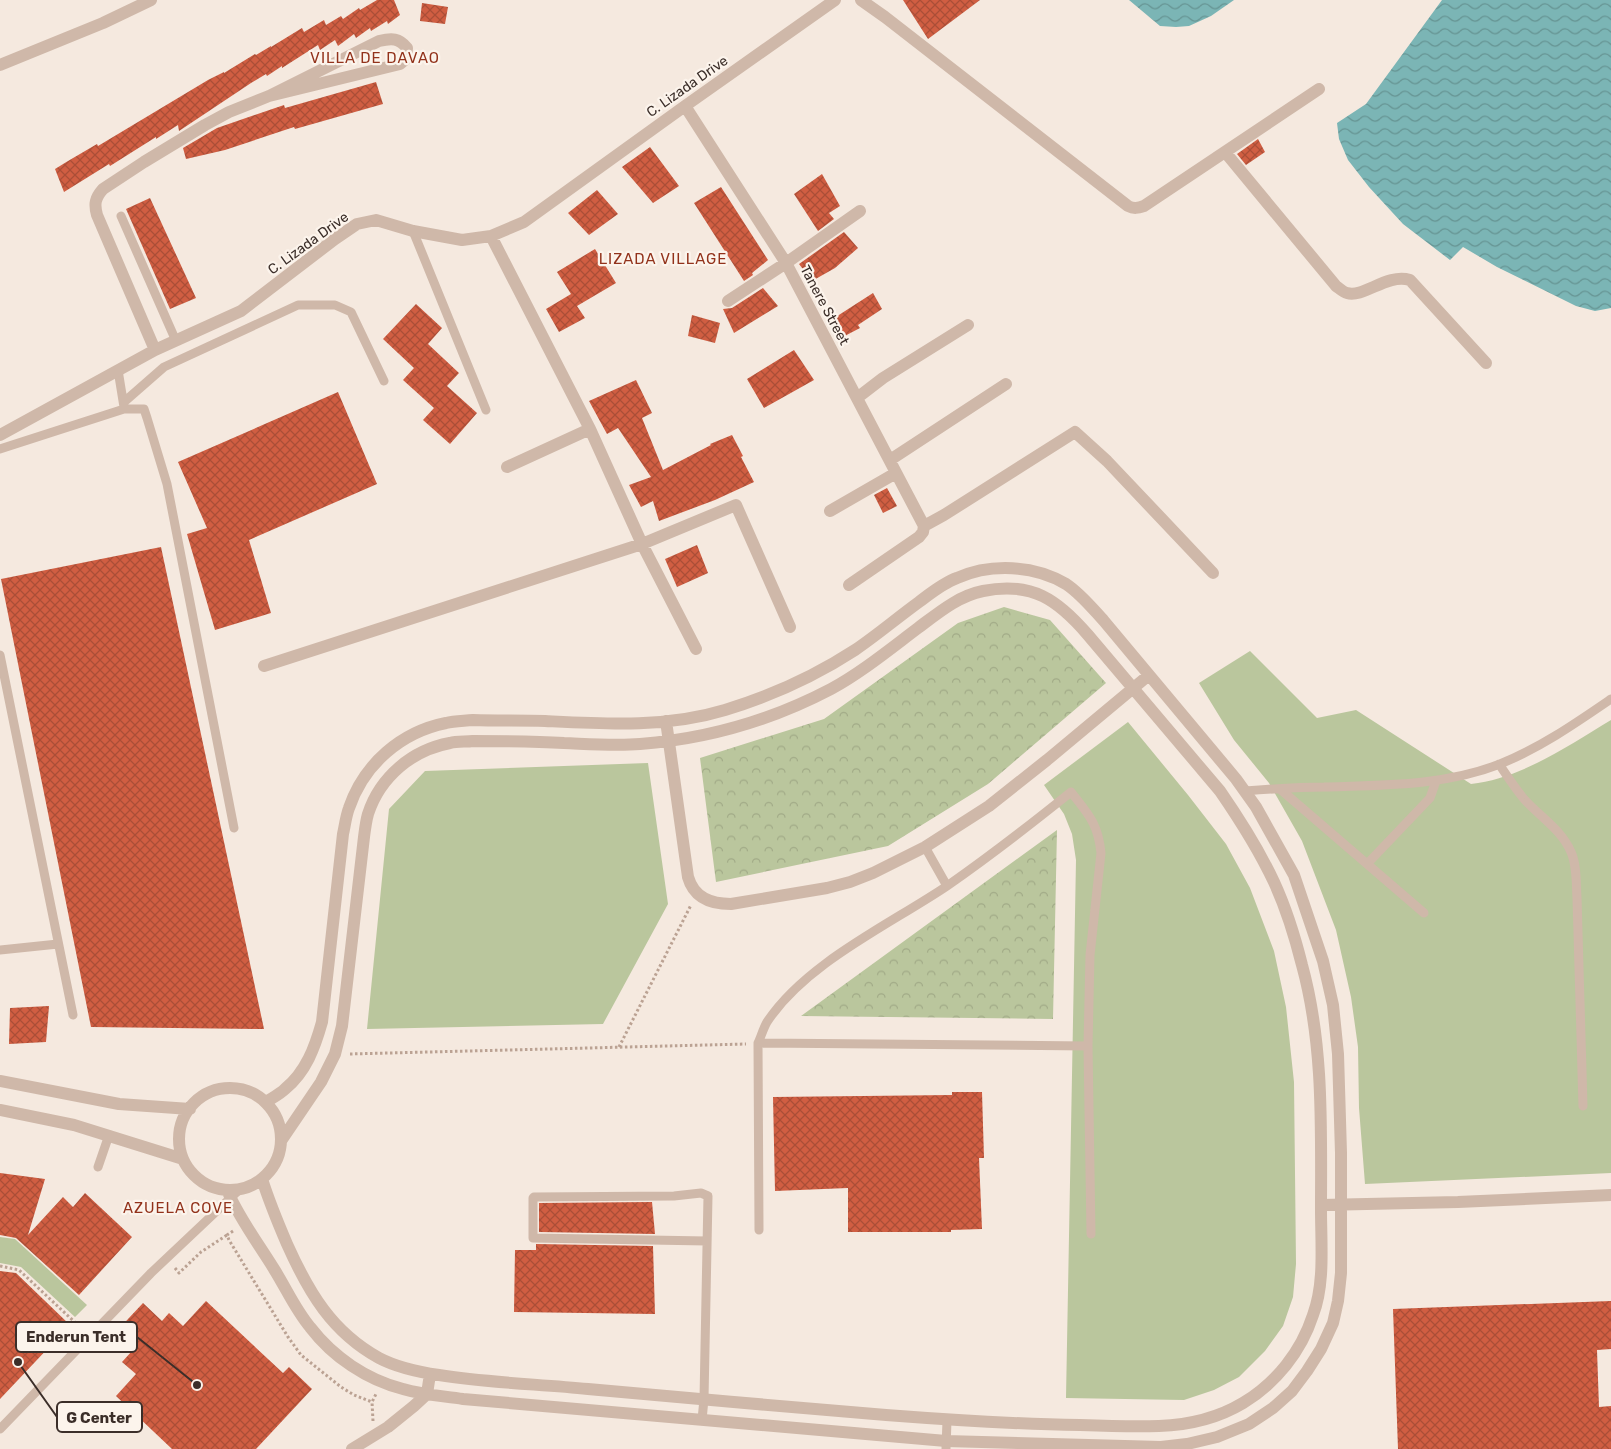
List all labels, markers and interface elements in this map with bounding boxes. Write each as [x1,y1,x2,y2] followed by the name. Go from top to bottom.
[310,49,440,67] district label: VILLA DE DAVAO
[643,52,731,121] street label: C. Lizada Drive
[265,208,352,278] street label: C. Lizada Drive
[599,250,727,268] district label: LIZADA VILLAGE
[796,262,853,348] street label: Tanere Street
[123,1199,233,1217] district label: AZUELA COVE
[16,1322,137,1352] callout: Enderun Tent
[26,1328,126,1346] text: Enderun Tent
[57,1402,142,1432] callout: G Center
[66,1409,132,1427] text: G Center

